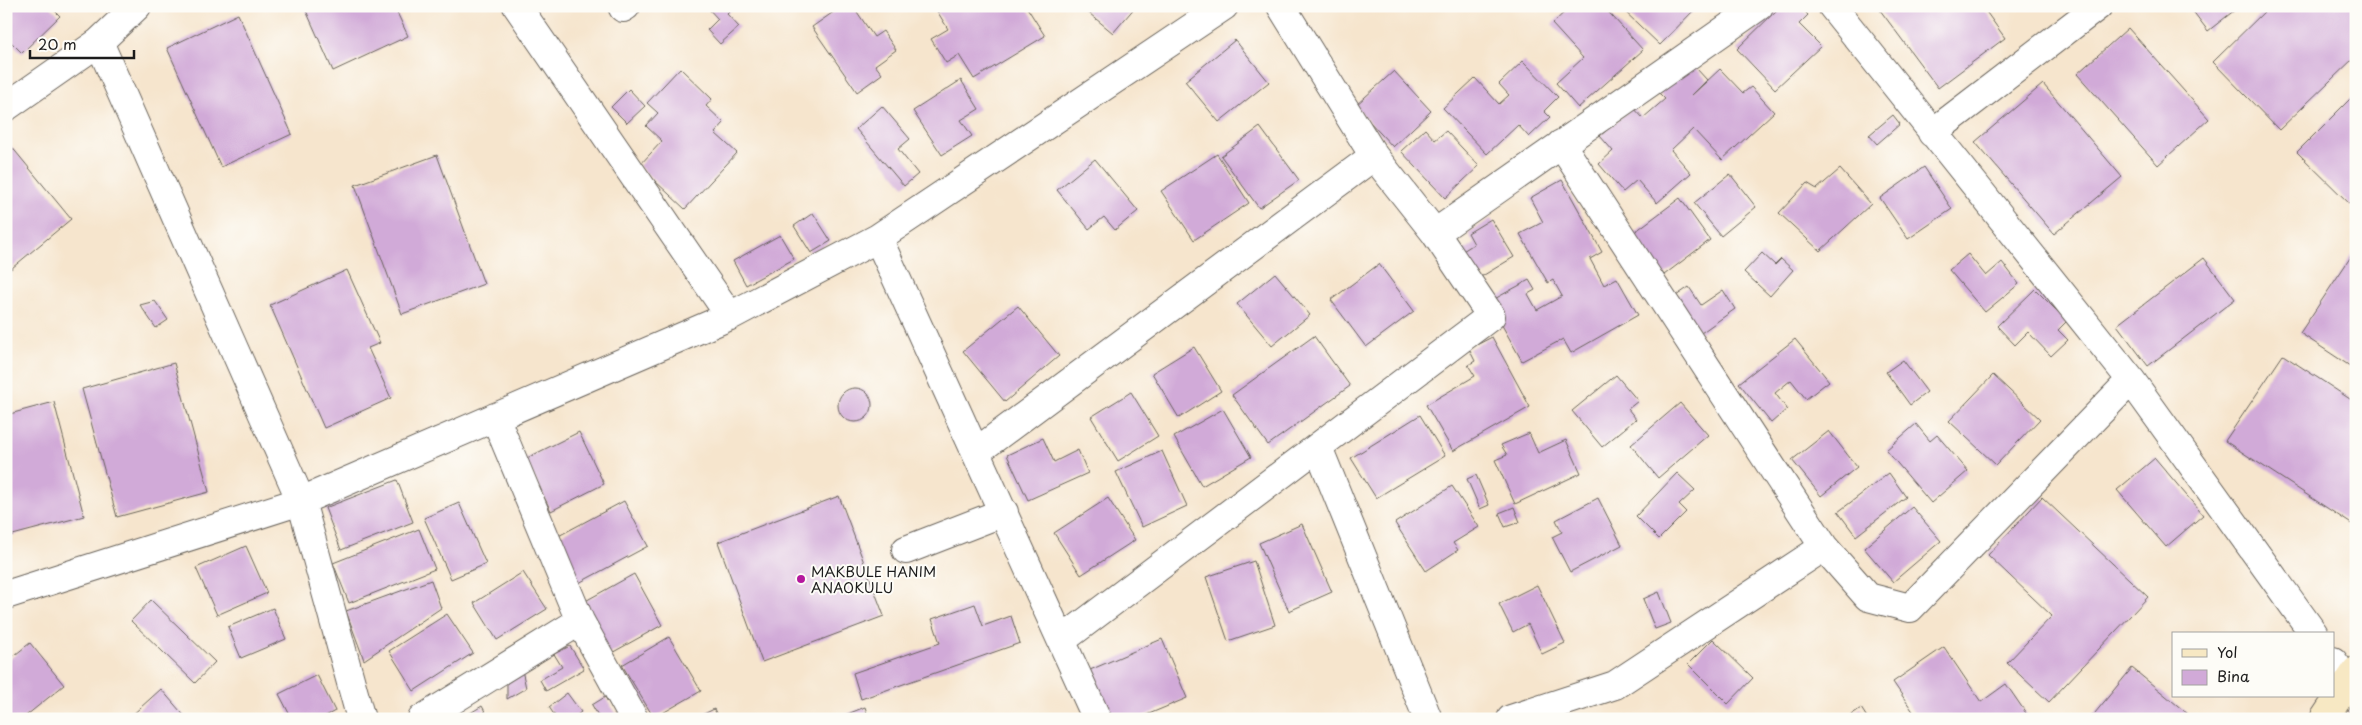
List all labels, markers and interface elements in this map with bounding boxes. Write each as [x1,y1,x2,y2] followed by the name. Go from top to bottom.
[30,28,134,60] scale bar
[38,32,77,55] text: 20 m
[811,561,936,598] place label: MAKBULE HANIM ANAOKULU
[795,573,807,585] marker: MAKBULE HANIM ANAOKULU
[2172,632,2334,698] legend
[2217,640,2238,663] text: Yol
[2217,664,2250,687] text: Bina

